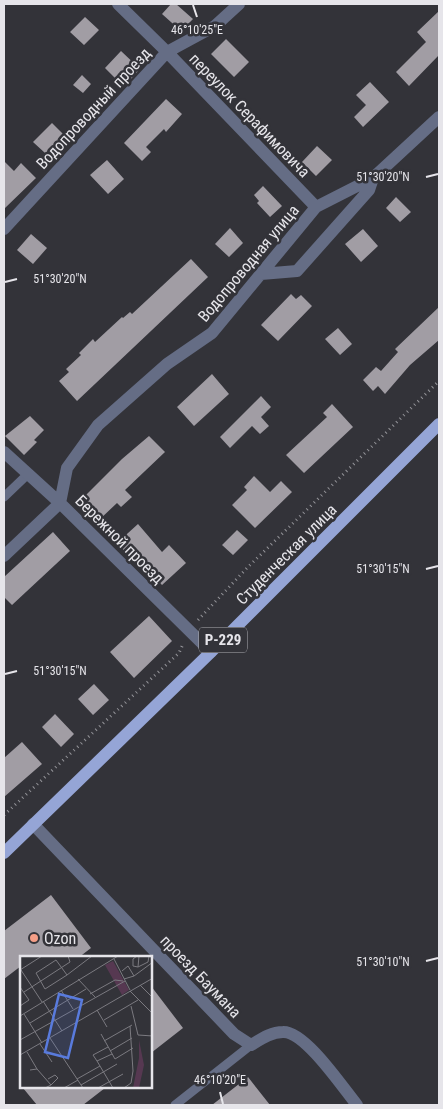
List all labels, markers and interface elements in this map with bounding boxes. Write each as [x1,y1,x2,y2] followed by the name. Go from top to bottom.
[171,23,223,37] text: 46°10'25"E
[32,43,155,173] street label: Водопроводный проезд
[185,49,314,181] street label: переулок Серафимовича
[356,170,410,184] text: 51°30'20"N
[194,201,303,326] street label: Водопроводная улица
[33,272,87,286] text: 51°30'20"N
[71,491,168,588] street label: Бережной проезд
[232,500,341,609] street label: Студенческая улица
[356,562,410,576] text: 51°30'15"N
[199,628,247,652] road number: Р-229
[33,664,87,678] text: 51°30'15"N
[44,929,76,948] place label: Ozon
[156,931,245,1022] street label: проезд Баумана
[28,932,40,944] marker: Ozon
[356,955,410,969] text: 51°30'10"N
[20,956,152,1089] inset map
[194,1073,246,1087] text: 46°10'20"E

